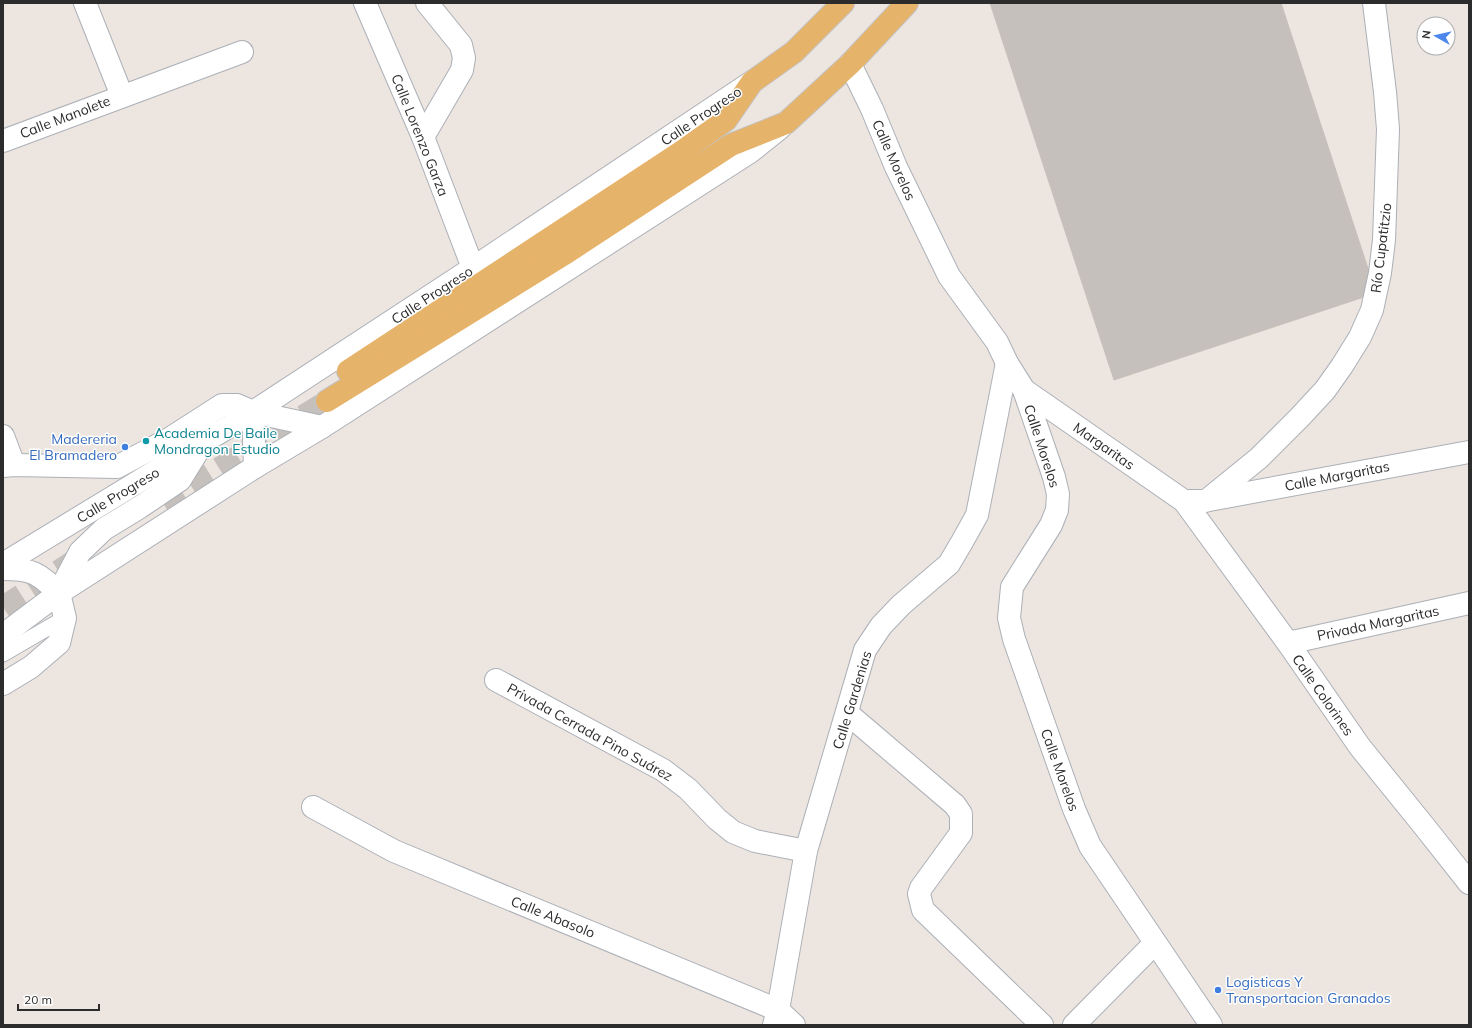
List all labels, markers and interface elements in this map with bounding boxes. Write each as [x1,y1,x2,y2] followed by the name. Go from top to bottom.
[1416,16,1456,56] north arrow
[1419,30,1434,40] text: N
[387,71,453,199] street label: Calle Lorenzo Garza
[657,82,745,150] street label: Calle Progreso
[17,91,113,143] street label: Calle Manolete
[868,117,920,203] street label: Calle Morelos
[1367,202,1395,294] street label: Río Cupatitzio
[388,262,476,328] street label: Calle Progreso
[1020,402,1064,490] street label: Calle Morelos
[1070,418,1138,474] street label: Margaritas
[154,424,280,458] place label: Academia De Baile Mondragon Estudio
[29,430,117,464] place label: Madereria El Bramadero
[141,436,151,446] marker: Academia De Baile Mondragon Estudio
[120,442,130,452] marker: Madereria El Bramadero
[1283,457,1391,495] street label: Calle Margaritas
[73,463,163,527] street label: Calle Progreso
[1315,601,1441,645] street label: Privada Margaritas
[828,648,876,752] street label: Calle Gardenias
[1288,651,1358,739] street label: Calle Colorines
[504,679,676,785] street label: Privada Cerrada Pino Suárez
[1037,726,1083,814] street label: Calle Morelos
[508,892,598,942] street label: Calle Abasolo
[1226,973,1391,1007] place label: Logisticas Y Transportacion Granados
[1213,985,1223,995] marker: Logisticas Y Transportacion Granados
[18,986,99,1012] scale bar
[24,992,52,1007] text: 20 m

